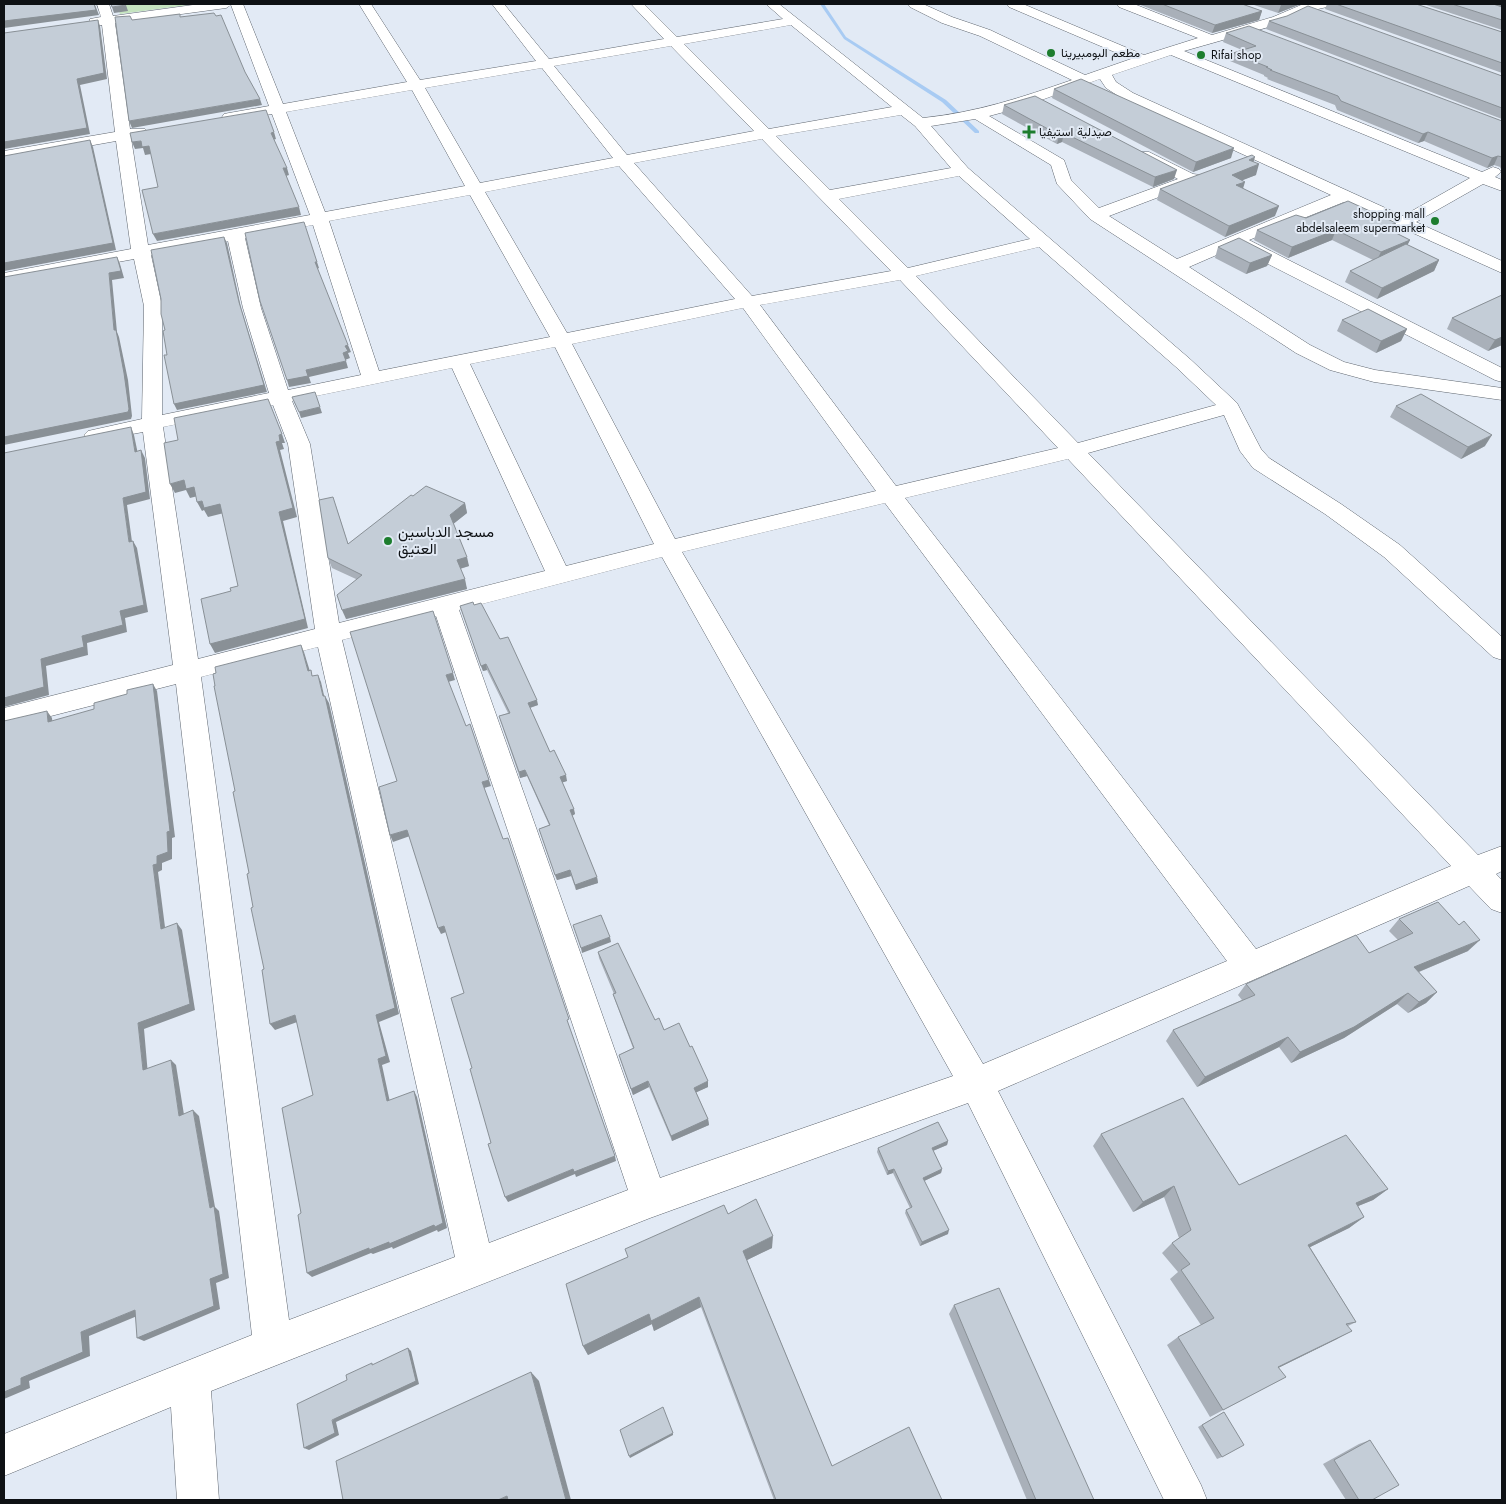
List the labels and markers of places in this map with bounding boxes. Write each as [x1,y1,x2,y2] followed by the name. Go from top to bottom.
[1061,44,1140,62] place label: مطعم البومبيرينا
[1211,46,1261,64] place label: Rifai shop
[1045,47,1057,59] marker: مطعم البومبيرينا
[1195,49,1207,61] marker: Rifai shop
[1039,123,1112,141] place label: صيدلية استيفيا
[1023,126,1035,138] marker: صيدلية استيفيا
[1296,205,1425,237] place label: shopping mall abdelsaleem supermarket
[1429,215,1441,227] marker: shopping mall abdelsaleem supermarket
[398,521,494,560] place label: مسجد الدباسين العتيق
[382,535,394,547] marker: مسجد الدباسين العتيق

